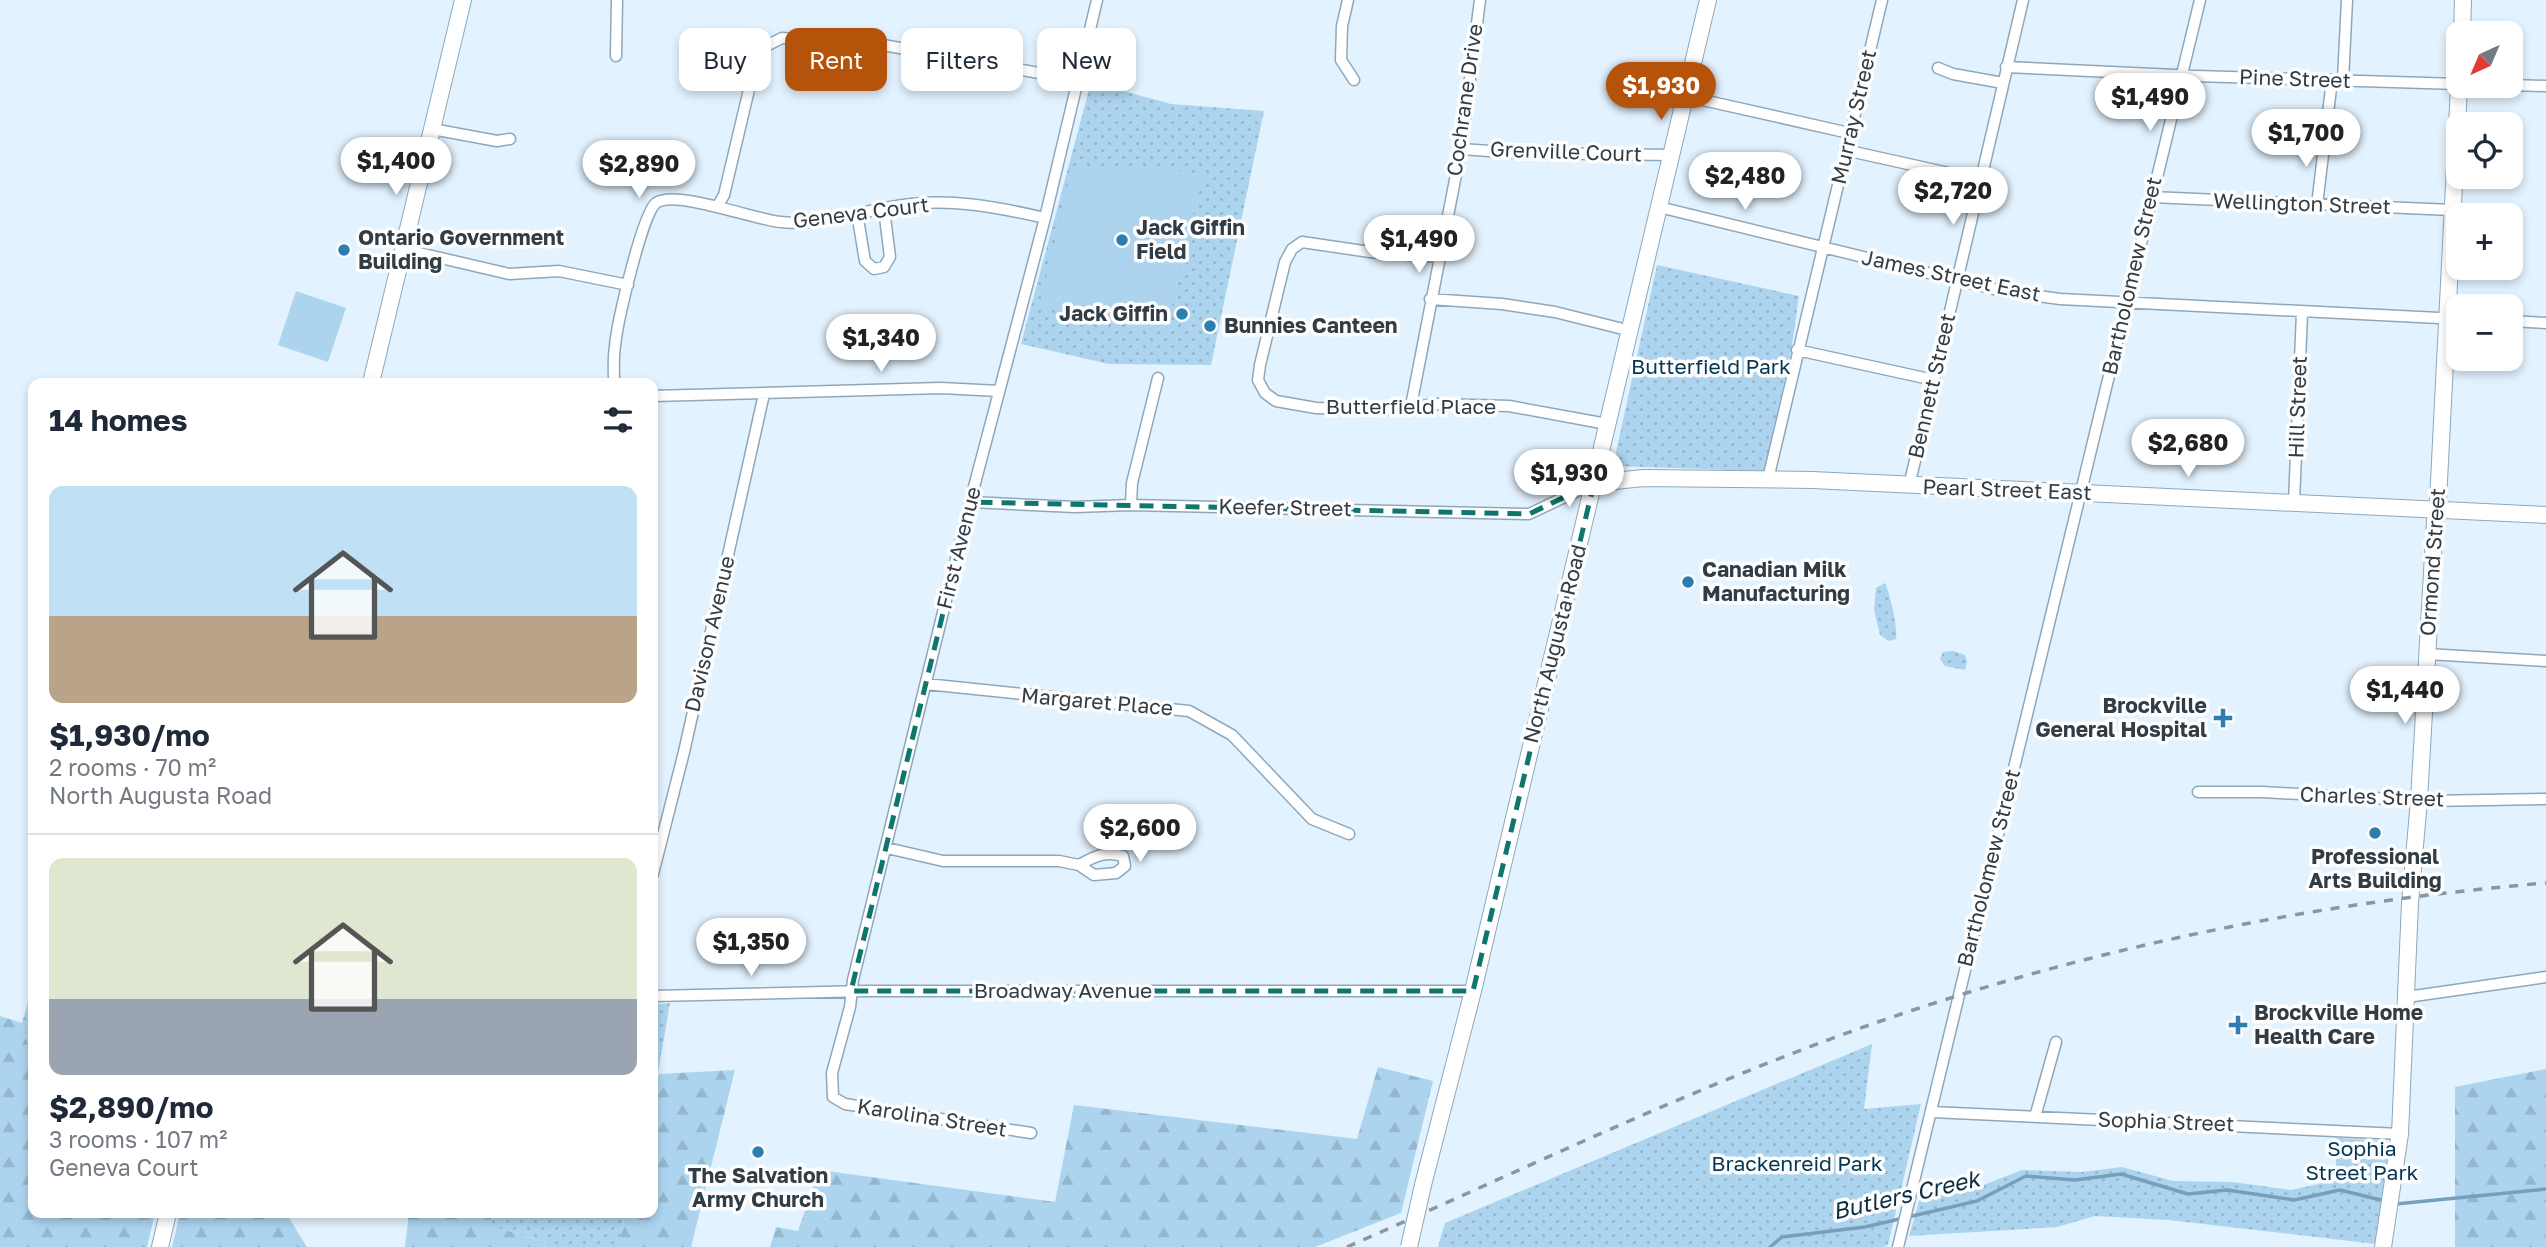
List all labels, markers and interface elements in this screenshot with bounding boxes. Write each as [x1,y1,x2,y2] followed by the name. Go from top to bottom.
[2446,21,2524,98] north arrow
[2446,21,2523,371] map controls
[1440,22,1488,178] street label: Cochrane Drive
[679,28,771,91] chip: Buy
[785,28,887,91] chip: Rent
[901,28,1023,91] chip: Filters
[1037,28,1136,91] chip: New
[1825,47,1881,187] street label: Murray Street
[1604,62,1718,122] pin: $1,930
[2239,63,2351,93] street label: Pine Street
[1622,71,1700,99] text: $1,930
[2093,74,2207,133] pin: $1,490
[2111,82,2189,110] text: $1,490
[2249,110,2363,169] pin: $1,700
[2446,112,2523,189] button: locate
[2267,118,2345,146] text: $1,700
[1490,135,1642,167] street label: Grenville Court
[339,138,453,197] pin: $1,400
[582,140,696,200] pin: $2,890
[357,146,435,174] text: $1,400
[598,149,680,177] text: $2,890
[1688,152,1802,212] pin: $2,480
[1705,161,1785,189] text: $2,480
[1896,168,2010,227] pin: $2,720
[2096,174,2166,377] street label: Bartholomew Street
[1914,176,1992,204] text: $2,720
[2213,187,2391,219] street label: Wellington Street
[792,191,930,233] street label: Geneva Court
[2446,203,2523,280] button: +
[1136,214,1245,264] place label: Jack Giffin Field
[1362,216,1476,275] pin: $1,490
[358,224,564,274] place label: Ontario Government Building
[1380,224,1458,252] text: $1,490
[1114,232,1130,248] marker: Jack Giffin Field
[336,242,352,258] marker: Ontario Government Building
[1859,243,2043,307] street label: James Street East
[2446,294,2523,371] button: −
[1059,300,1168,326] place label: Jack Giffin
[1174,306,1190,322] marker: Jack Giffin
[1902,311,1960,461] street label: Bennett Street
[1224,312,1398,338] place label: Bunnies Canteen
[824,314,938,374] pin: $1,340
[1202,318,1218,334] marker: Bunnies Canteen
[842,323,920,351] text: $1,340
[1631,353,1791,379] park label: Butterfield Park
[2282,355,2312,459] street label: Hill Street
[1326,393,1496,419] street label: Butterfield Place
[599,401,637,439] icon: filters
[49,402,188,438] text: 14 homes
[2131,420,2245,479] pin: $2,680
[2147,428,2229,456] text: $2,680
[1512,449,1626,509] pin: $1,930
[1530,458,1608,486] text: $1,930
[1922,473,2092,505] street label: Pearl Street East
[930,484,986,612] street label: First Avenue
[2414,487,2450,637] street label: Ormond Street
[1218,493,1352,521] street label: Keefer Street
[280,532,406,658] icon: home
[1517,542,1591,746] street label: North Augusta Road
[678,553,740,714] street label: Davison Avenue
[1702,556,1850,606] place label: Canadian Milk Manufacturing
[1680,574,1696,590] marker: Canadian Milk Manufacturing
[2348,666,2462,726] pin: $1,440
[2366,675,2444,703] text: $1,440
[1020,681,1174,721] street label: Margaret Place
[2035,692,2207,742] place label: Brockville General Hospital
[2213,708,2233,728] marker: Brockville General Hospital
[49,717,210,753] text: $1,930/mo
[49,753,216,781] text: 2 rooms · 70 m²
[1951,766,2025,969] street label: Bartholomew Street
[2299,780,2445,812] street label: Charles Street
[49,781,272,809] text: North Augusta Road
[1083,804,1197,864] pin: $2,600
[1099,813,1181,841] text: $2,600
[2367,825,2383,841] marker: Professional Arts Building
[2308,843,2442,893] place label: Professional Arts Building
[280,904,406,1030] icon: home
[694,918,808,978] pin: $1,350
[712,927,790,955] text: $1,350
[974,977,1152,1003] street label: Broadway Avenue
[2254,999,2423,1049] place label: Brockville Home Health Care
[2228,1015,2248,1035] marker: Brockville Home Health Care
[49,1089,213,1125] text: $2,890/mo
[855,1092,1009,1142] street label: Karolina Street
[2097,1106,2235,1136] street label: Sophia Street
[49,1125,227,1153] text: 3 rooms · 107 m²
[2306,1135,2419,1185] park label: Sophia Street Park
[750,1144,766,1160] marker: The Salvation Army Church
[1711,1150,1883,1176] park label: Brackenreid Park
[49,1153,199,1181] text: Geneva Court
[688,1162,828,1212] place label: The Salvation Army Church
[1830,1163,1984,1225] water label: Butlers Creek

